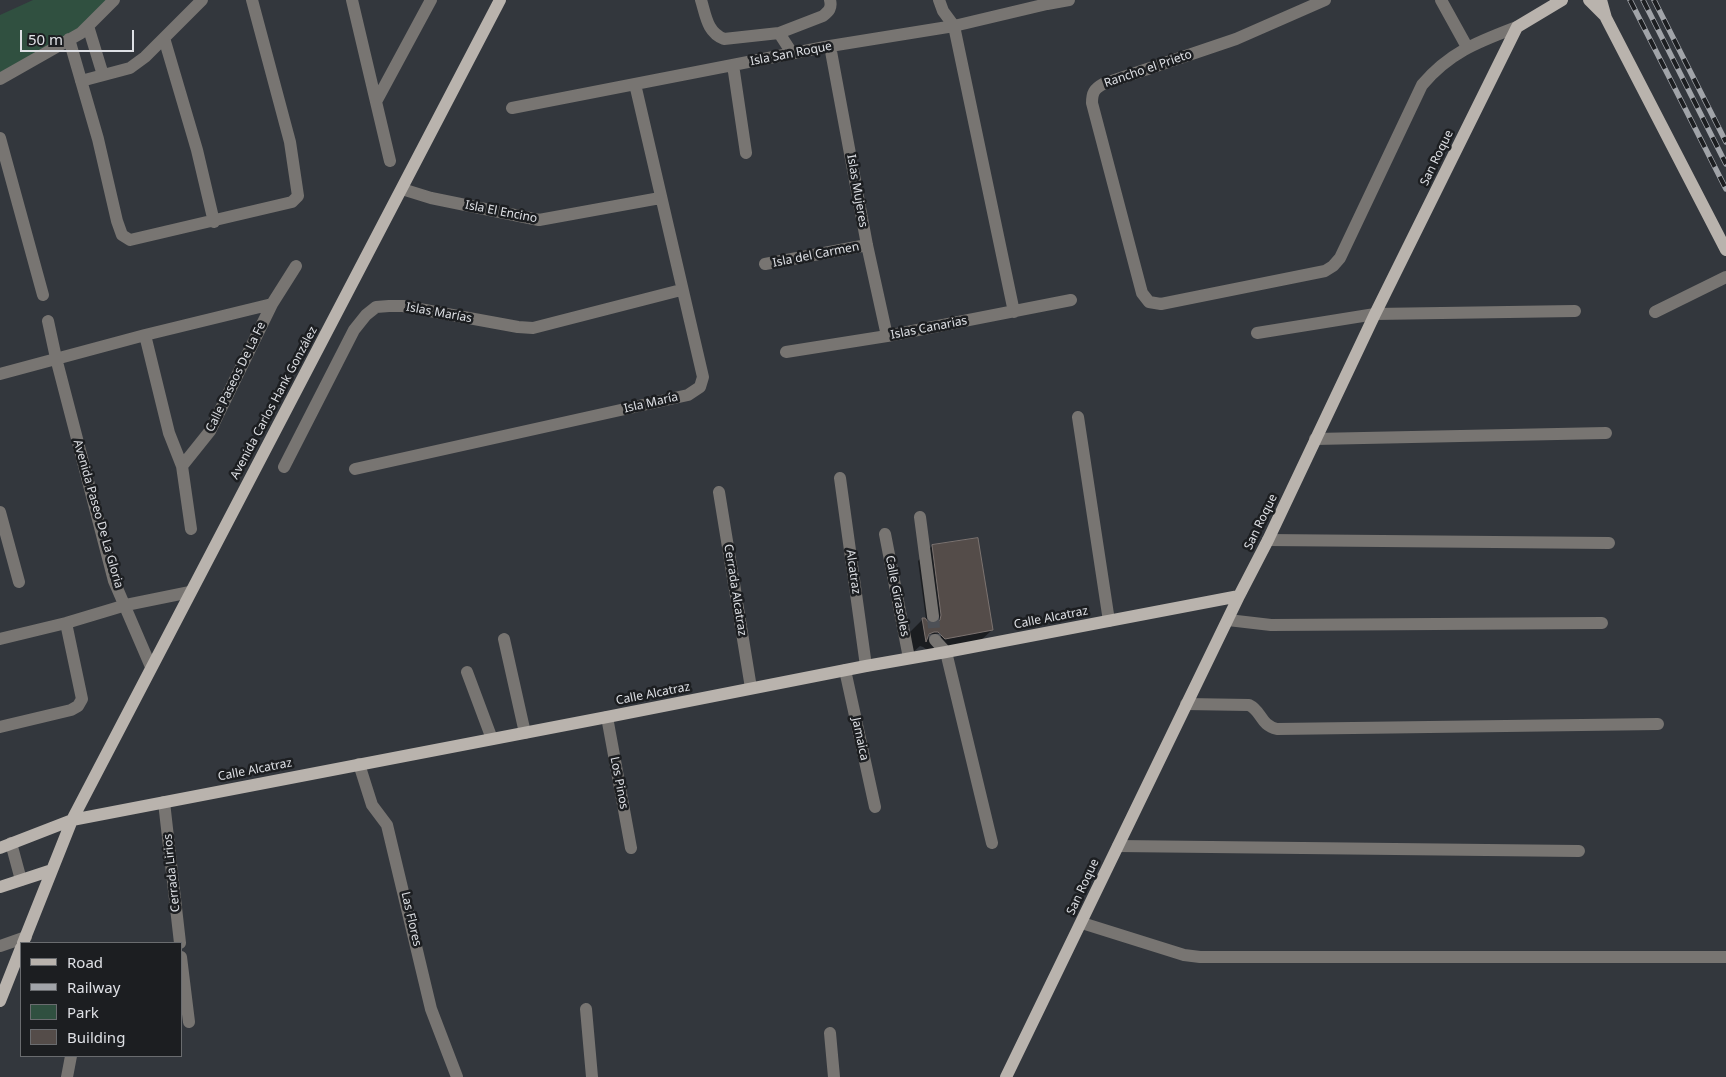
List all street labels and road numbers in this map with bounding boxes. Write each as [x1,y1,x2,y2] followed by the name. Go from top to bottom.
[749,39,833,69] street label: Isla San Roque
[1102,47,1194,91] street label: Rancho el Prieto
[1417,128,1457,188] street label: San Roque
[843,153,871,229] street label: Islas Mujeres
[464,198,538,226] street label: Isla El Encino
[772,240,860,270] street label: Isla del Carmen
[405,300,473,326] street label: Islas Marías
[890,314,968,342] street label: Islas Canarias
[203,320,269,434] street label: Calle Paseos De La Fe
[228,324,320,482] street label: Avenida Carlos Hank González
[623,390,679,416] street label: Isla María
[70,438,126,590] street label: Avenida Paseo De La Gloria
[1241,492,1281,552] street label: San Roque
[721,543,749,637] street label: Cerrada Alcatraz
[843,549,863,595] street label: Alcatraz
[882,554,912,638] street label: Calle Girasoles
[1013,604,1089,632] street label: Calle Alcatraz
[615,680,691,708] street label: Calle Alcatraz
[848,716,872,762] street label: Jamaica
[217,756,293,784] street label: Calle Alcatraz
[607,756,631,810] street label: Los Pinos
[161,833,183,913] street label: Cerrada Lirios
[1064,857,1102,917] street label: San Roque
[398,890,424,948] street label: Las Flores

